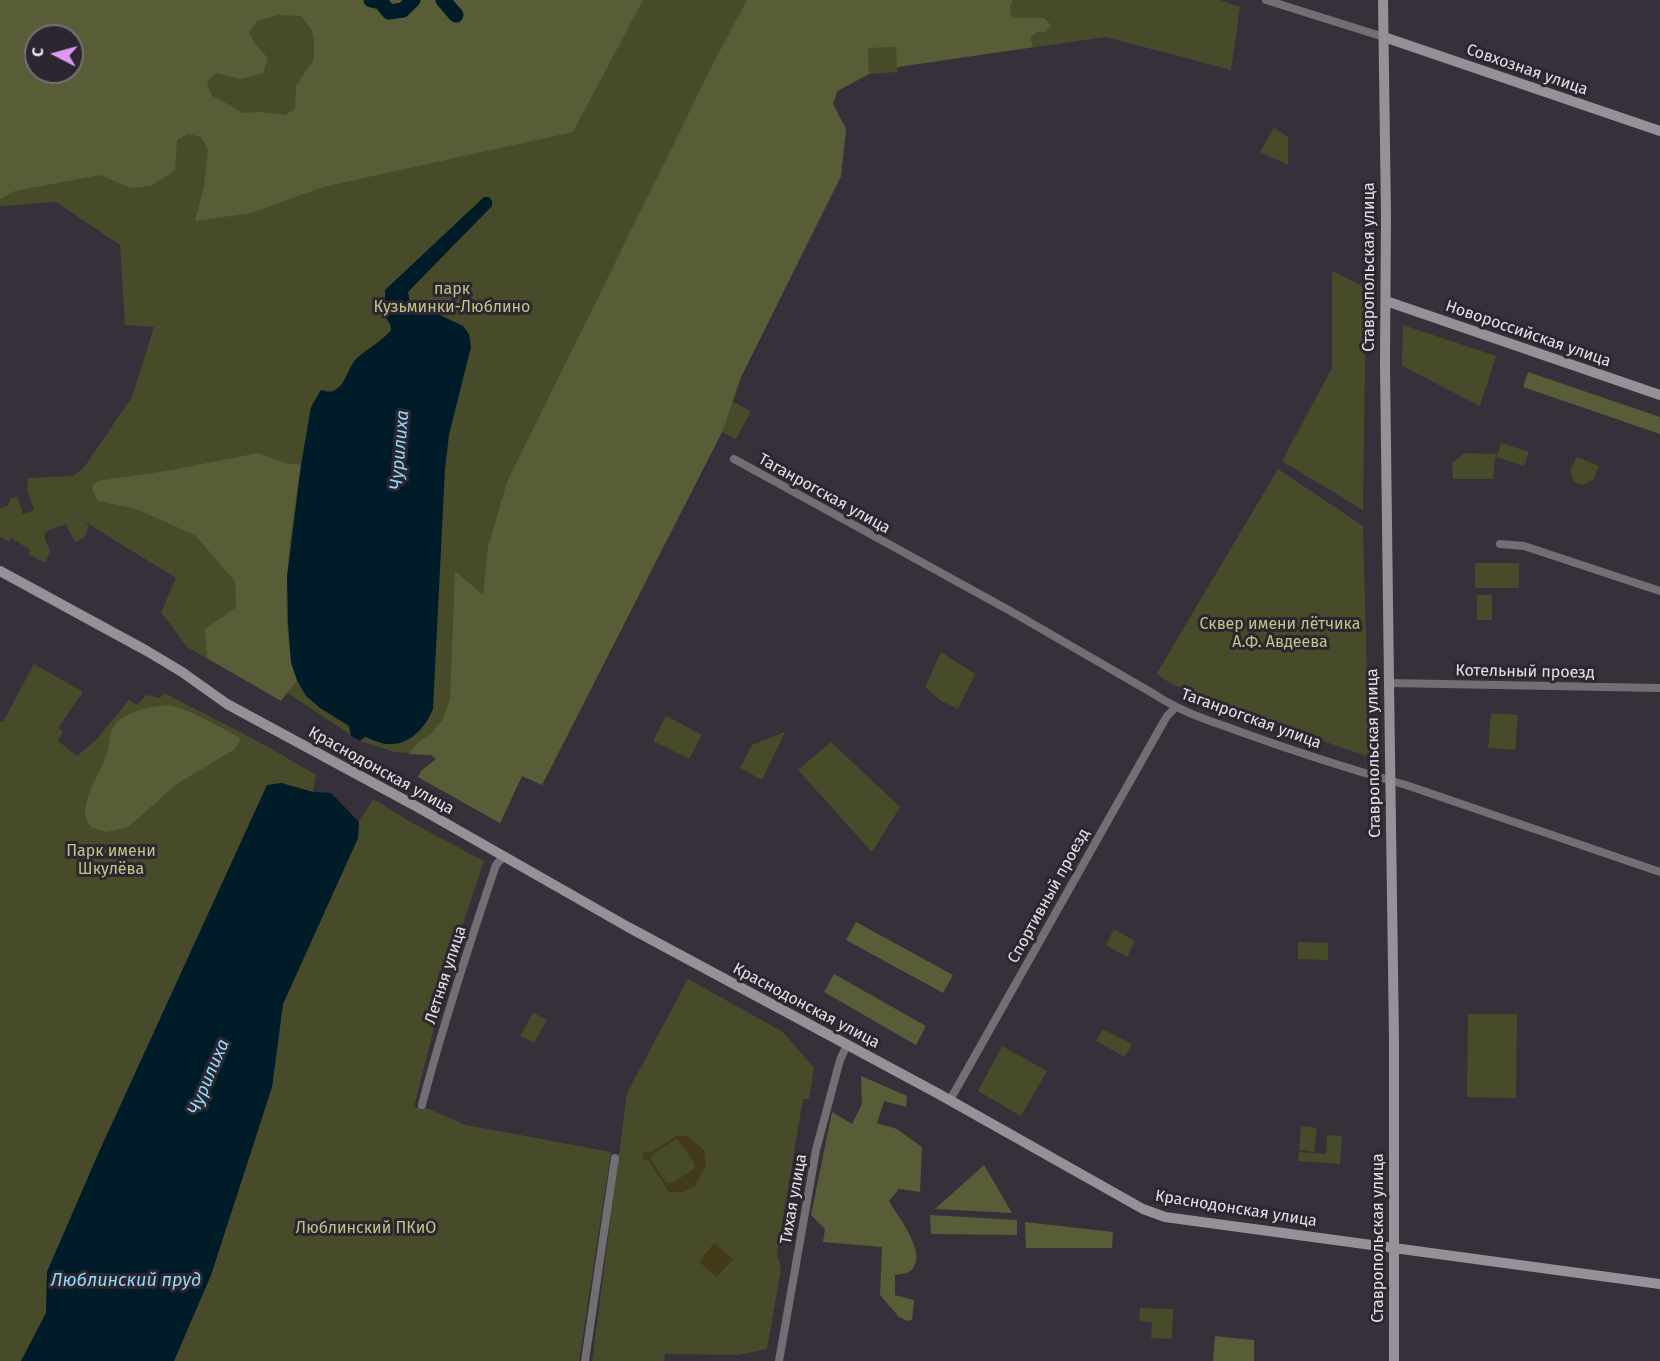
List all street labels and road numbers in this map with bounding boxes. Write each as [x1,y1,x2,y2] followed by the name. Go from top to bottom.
[1464,40,1590,100] street label: Совхозная улица
[1360,182,1380,352] street label: Ставропольская улица
[1443,297,1613,371] street label: Новороссийская улица
[755,450,893,538] street label: Таганрогская улица
[1455,661,1595,683] street label: Котельный проезд
[1363,668,1385,838] street label: Ставропольская улица
[1178,685,1324,753] street label: Таганрогская улица
[305,723,457,819] street label: Краснодонская улица
[1004,825,1094,967] street label: Спортивный проезд
[421,924,471,1026] street label: Летняя улица
[729,959,883,1053] street label: Краснодонская улица
[777,1152,811,1246] street label: Тихая улица
[1369,1153,1389,1323] street label: Ставропольская улица
[1154,1187,1318,1231] street label: Краснодонская улица

